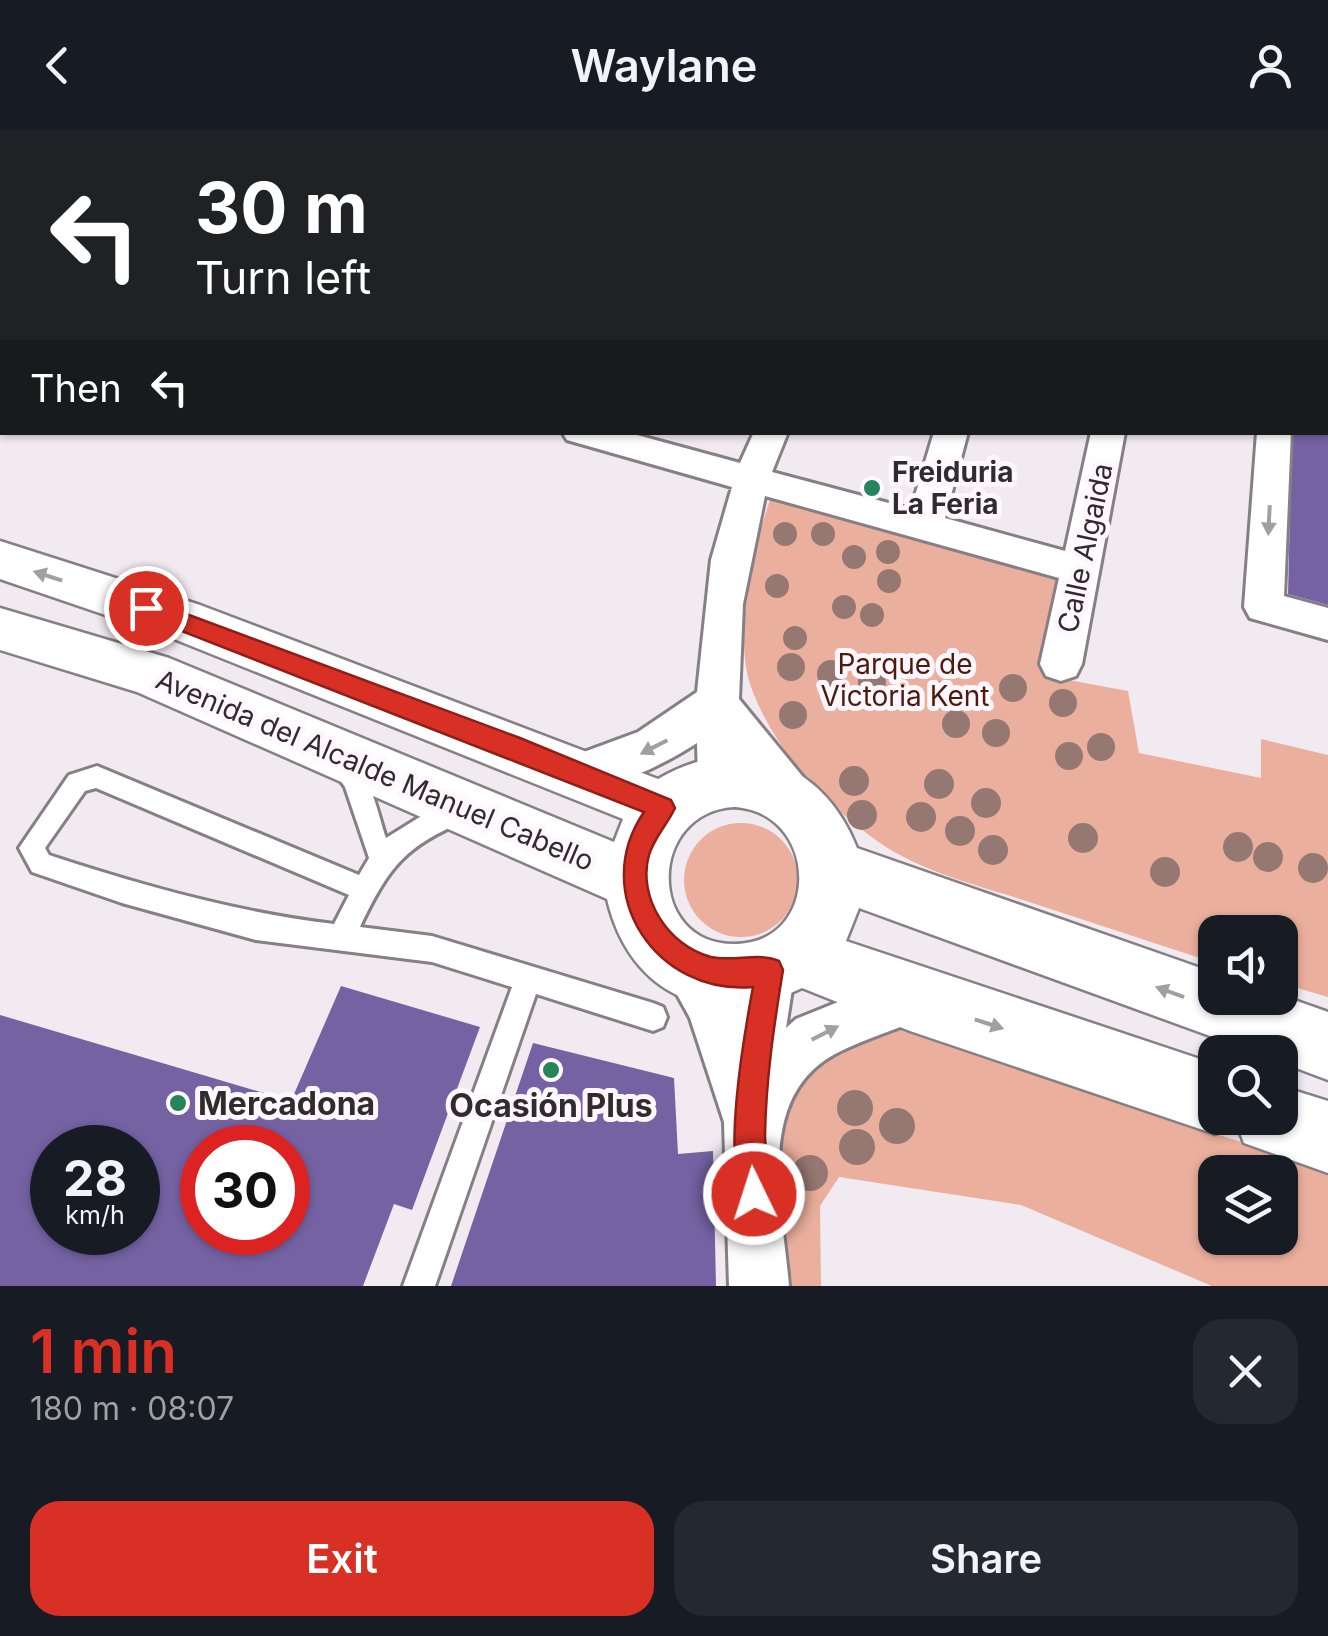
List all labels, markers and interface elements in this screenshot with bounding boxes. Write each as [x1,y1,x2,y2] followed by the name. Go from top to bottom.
[30,38,85,93] icon: back
[571,38,757,93] text: Waylane
[1243,38,1298,93] icon: person
[195,165,368,250] text: 30 m
[30,170,160,300] icon: left
[195,250,371,305] text: Turn left
[142,360,197,415] icon: left
[30,365,122,411] text: Then
[892,455,1013,521] place label: Freiduria La Feria
[1050,460,1120,636] street label: Calle Algaida
[861,477,883,499] marker: Freiduria La Feria
[1261,504,1277,536] one-way arrow
[104,566,189,651] pin
[32,568,62,583] one-way arrow
[119,581,174,636] icon: arrive
[821,647,989,713] park label: Parque de Victoria Kent
[151,662,599,878] street label: Avenida del Alcalde Manuel Cabello
[640,738,669,755] one-way arrow
[1198,915,1298,1255] map controls
[1198,915,1298,1015] button: sound
[1154,984,1184,999] one-way arrow
[975,1017,1005,1032] one-way arrow
[810,1025,839,1042] one-way arrow
[1198,1035,1298,1135] button: search
[540,1059,562,1081] marker: Ocasión Plus
[198,1084,375,1123] place label: Mercadona
[449,1086,653,1125] place label: Ocasión Plus
[167,1092,189,1114] marker: Mercadona
[180,1125,310,1255] speed limit sign: 30
[702,1142,806,1246] position arrow
[63,1148,127,1208] text: 28
[1198,1155,1298,1255] button: layers
[65,1200,125,1230] text: km/h
[30,1315,177,1387] text: 1 min
[1193,1319,1298,1424] button: close
[30,1389,234,1428] text: 180 m · 08:07
[30,1501,654,1616] button: Exit
[674,1501,1298,1616] button: Share

